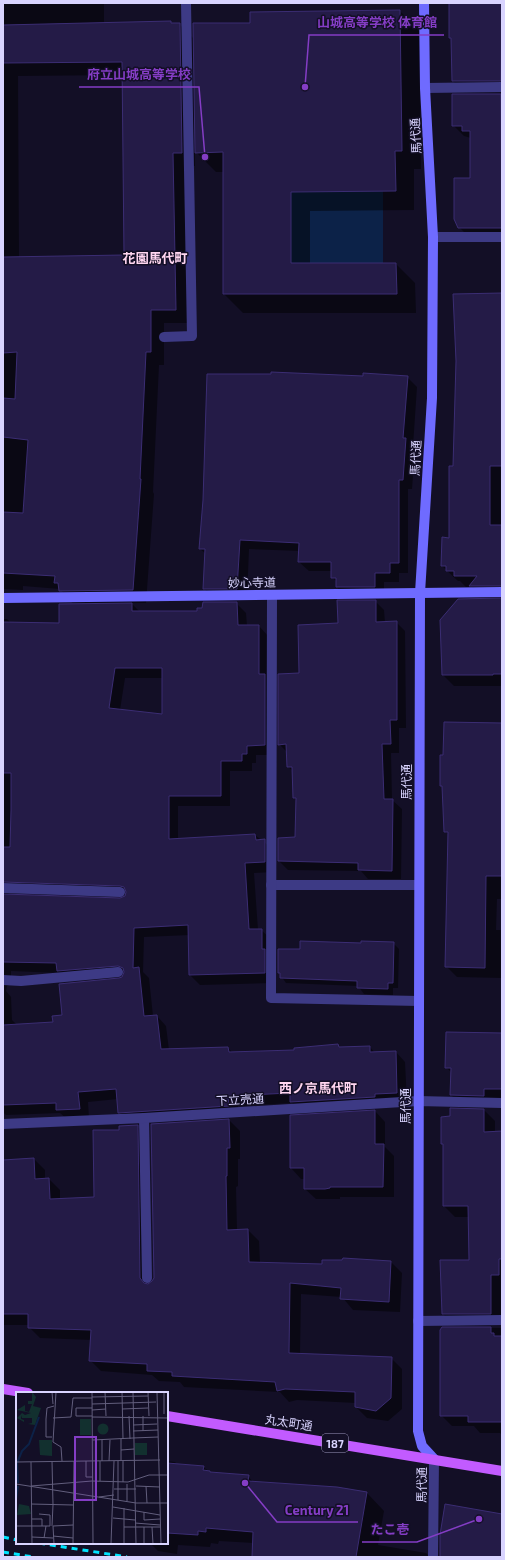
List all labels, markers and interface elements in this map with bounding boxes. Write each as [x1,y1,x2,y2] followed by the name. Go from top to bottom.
[309,10,444,35] callout: 山城高等学校 体育館
[317,14,437,30] text: 山城高等学校 体育館
[79,62,199,87] callout: 府立山城高等学校
[87,66,191,82] text: 府立山城高等学校
[407,118,423,154] street label: 馬代通
[122,250,188,266] district label: 花園馬代町
[407,440,423,476] street label: 馬代通
[228,575,276,589] street label: 妙心寺道
[399,764,413,800] street label: 馬代通
[279,1080,357,1096] district label: 西ノ京馬代町
[398,1088,412,1124] street label: 馬代通
[216,1091,264,1107] street label: 下立売通
[16,1392,168,1544] inset map
[264,1411,314,1433] street label: 丸太町通
[322,1434,348,1452] road number: 187
[414,1467,428,1503] street label: 馬代通
[277,1497,358,1522] callout: Century 21
[285,1502,349,1518] text: Century 21
[362,1517,417,1542] callout: たこ壱
[370,1521,410,1537] text: たこ壱

